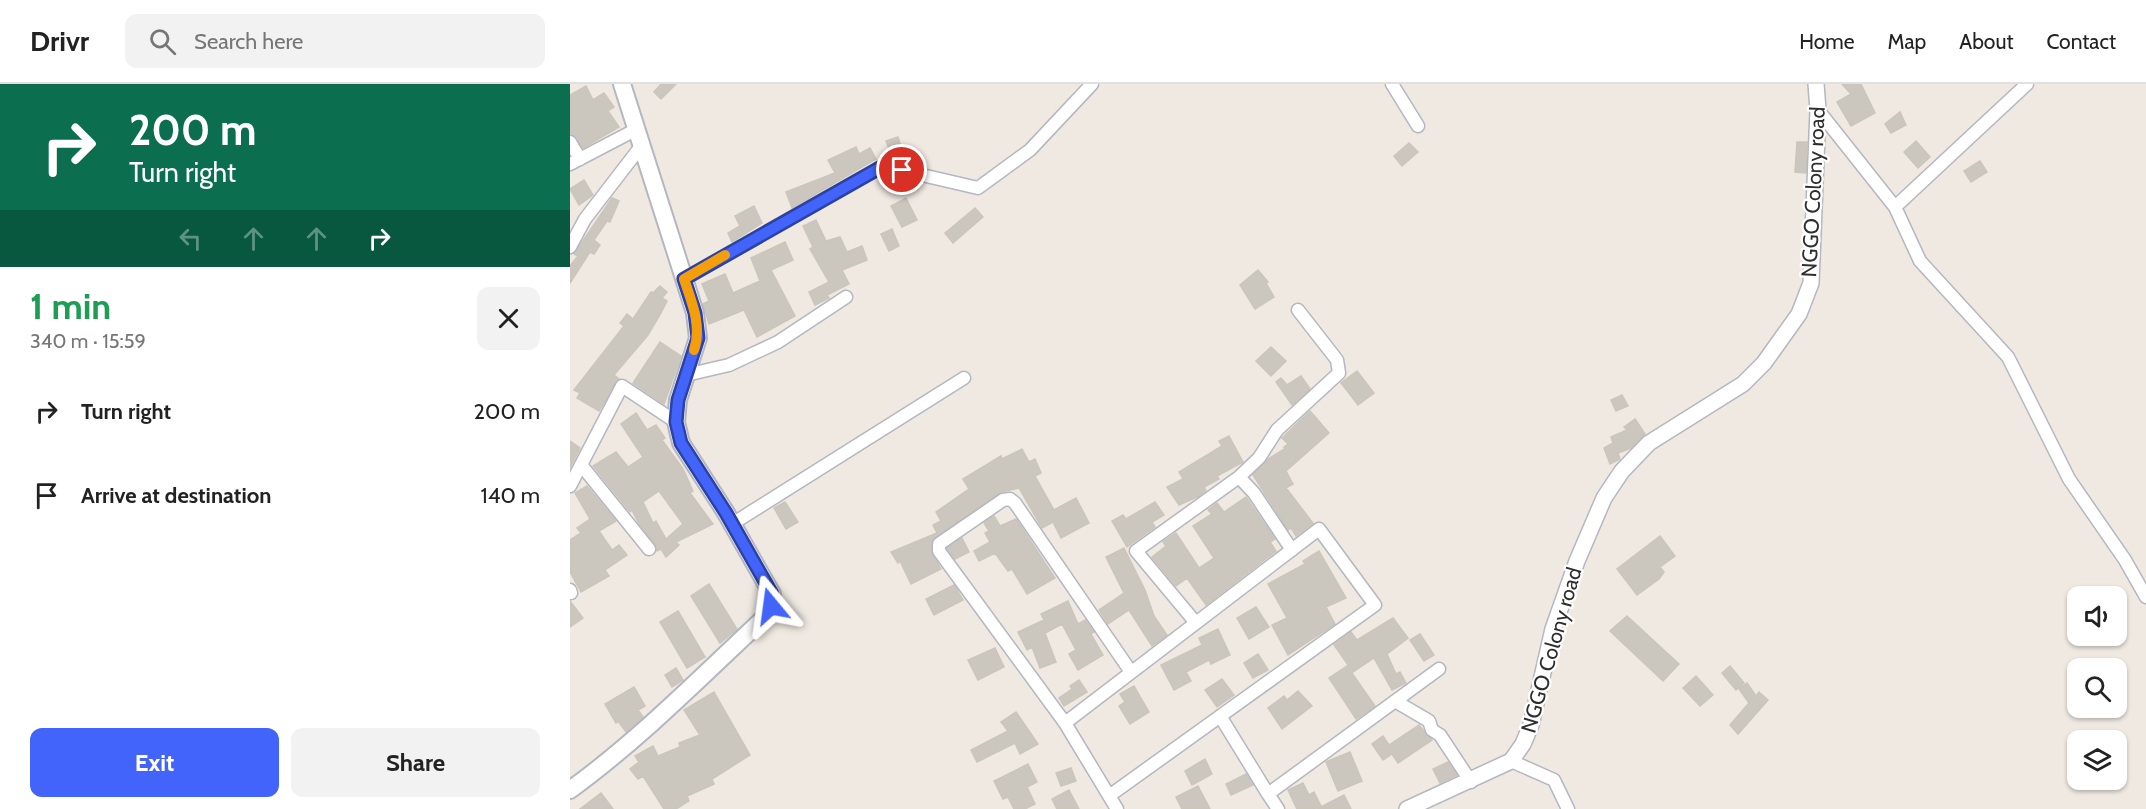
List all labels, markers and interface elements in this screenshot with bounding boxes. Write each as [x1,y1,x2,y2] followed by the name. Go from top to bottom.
[125,14,545,68] search box
[30,24,89,58] text: Drivr
[146,25,179,58] icon: search
[194,28,303,55] text: Search here
[1799,29,1855,54] text: Home
[1888,29,1926,54] text: Map
[1959,29,2013,54] text: About
[2046,29,2116,54] text: Contact
[129,104,256,156] text: 200 m
[1796,106,1830,278] street label: NGGO Colony road
[30,108,108,186] icon: right
[876,144,927,195] pin
[885,153,918,186] icon: arrive
[129,156,236,189] text: Turn right
[174,222,207,255] icon: left
[237,222,270,255] icon: ahead
[300,222,333,255] icon: ahead
[363,222,396,255] icon: right
[30,284,111,328] text: 1 min
[477,287,540,350] button: close
[30,329,146,353] text: 340 m · 15:59
[30,395,63,428] icon: right
[81,398,171,425] text: Turn right
[474,398,540,425] text: 200 m
[30,479,63,512] icon: arrive
[81,482,271,509] text: Arrive at destination
[481,482,540,509] text: 140 m
[1515,564,1587,736] street label: NGGO Colony road
[739,574,803,638] position arrow
[2067,586,2127,790] map controls
[2067,586,2127,646] button: sound
[2067,658,2127,718] button: search
[30,728,279,797] button: Exit
[291,728,540,797] button: Share
[2067,730,2127,790] button: layers

